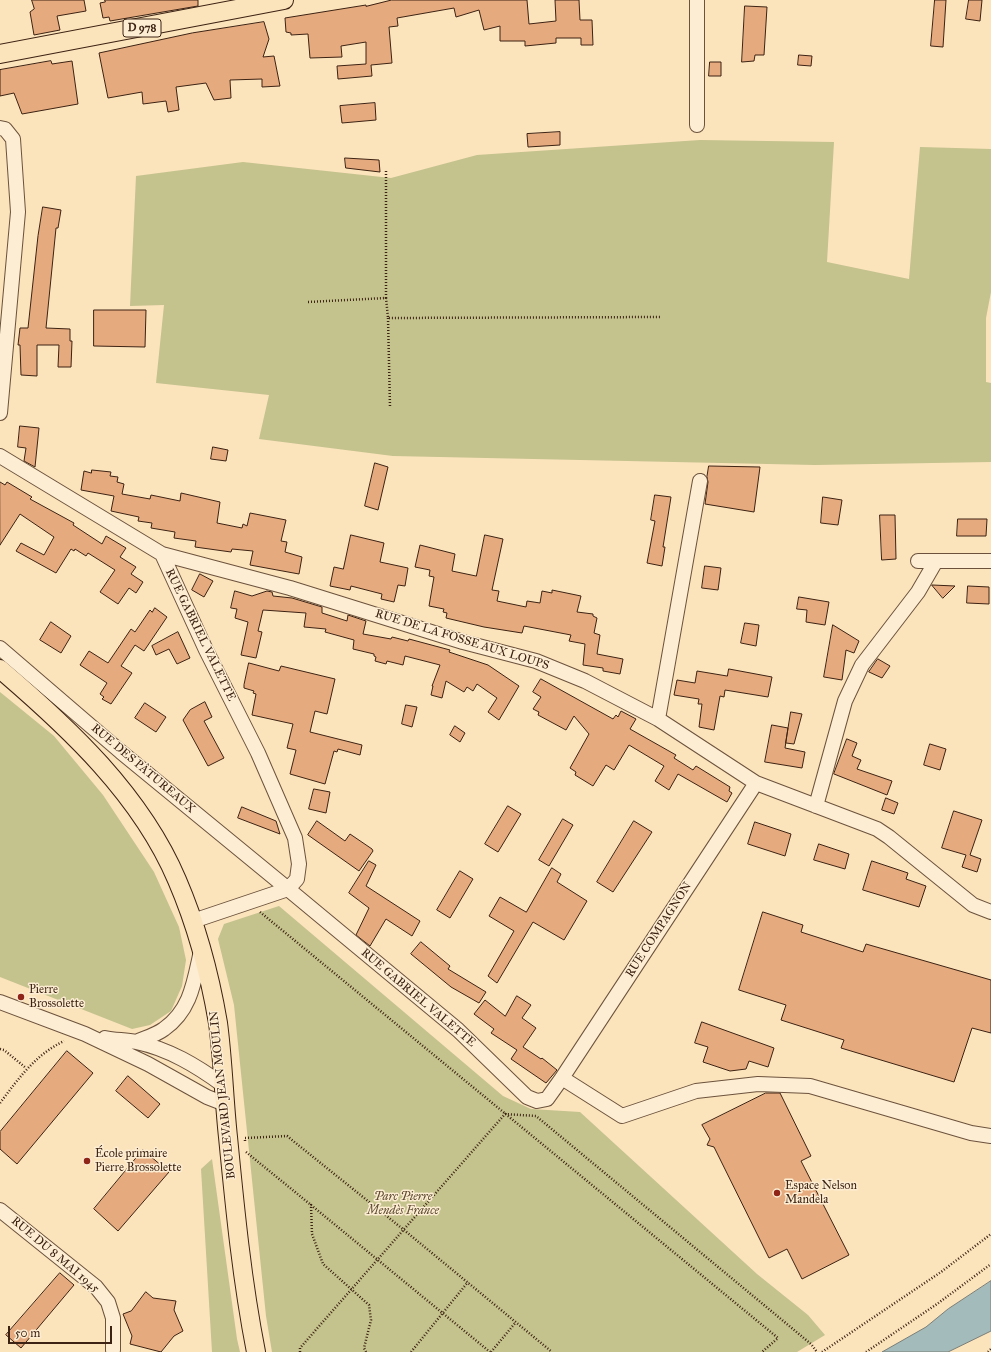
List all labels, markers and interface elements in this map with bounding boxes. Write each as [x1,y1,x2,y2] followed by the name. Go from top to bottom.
[123,19,161,37] road number: D 978
[162,567,238,703] street label: RUE GABRIEL VALETTE
[373,607,551,673] street label: RUE DE LA FOSSE AUX LOUPS
[88,721,198,817] street label: RUE DES PÂTUREAUX
[623,880,695,980] street label: RUE COMPAGNON
[358,946,478,1050] street label: RUE GABRIEL VALETTE
[29,983,84,1011] place label: Pierre Brossolette
[16,992,26,1002] marker: Pierre Brossolette
[207,1010,239,1180] street label: BOULEVARD JEAN MOULIN
[95,1147,182,1175] place label: École primaire Pierre Brossolette
[82,1156,92,1166] marker: École primaire Pierre Brossolette
[785,1179,857,1207] place label: Espace Nelson Mandela
[772,1188,782,1198] marker: Espace Nelson Mandela
[367,1190,439,1218] park label: Parc Pierre Mendès France
[8,1214,102,1296] street label: RUE DU 8 MAI 1945
[10,1318,114,1344] scale bar
[15,1326,40,1340] text: 50 m

